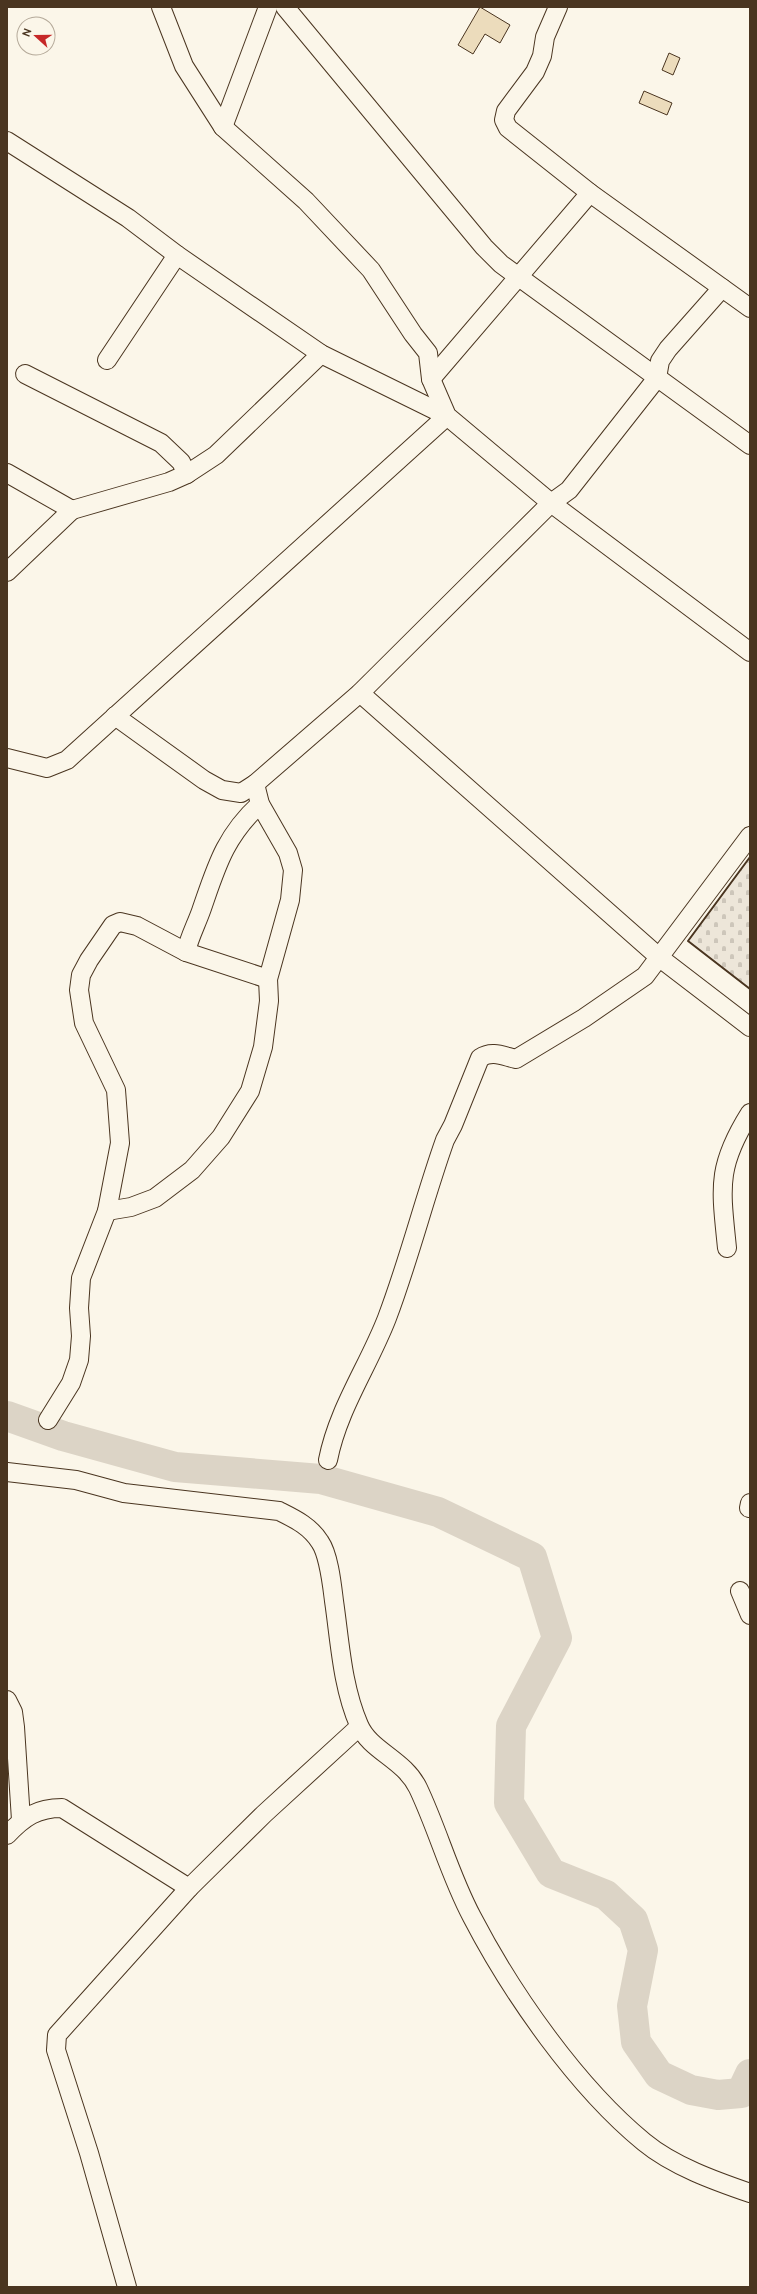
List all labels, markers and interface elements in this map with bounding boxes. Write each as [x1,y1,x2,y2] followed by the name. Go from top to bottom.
[16,16,56,56] north arrow
[19,26,35,39] text: N

